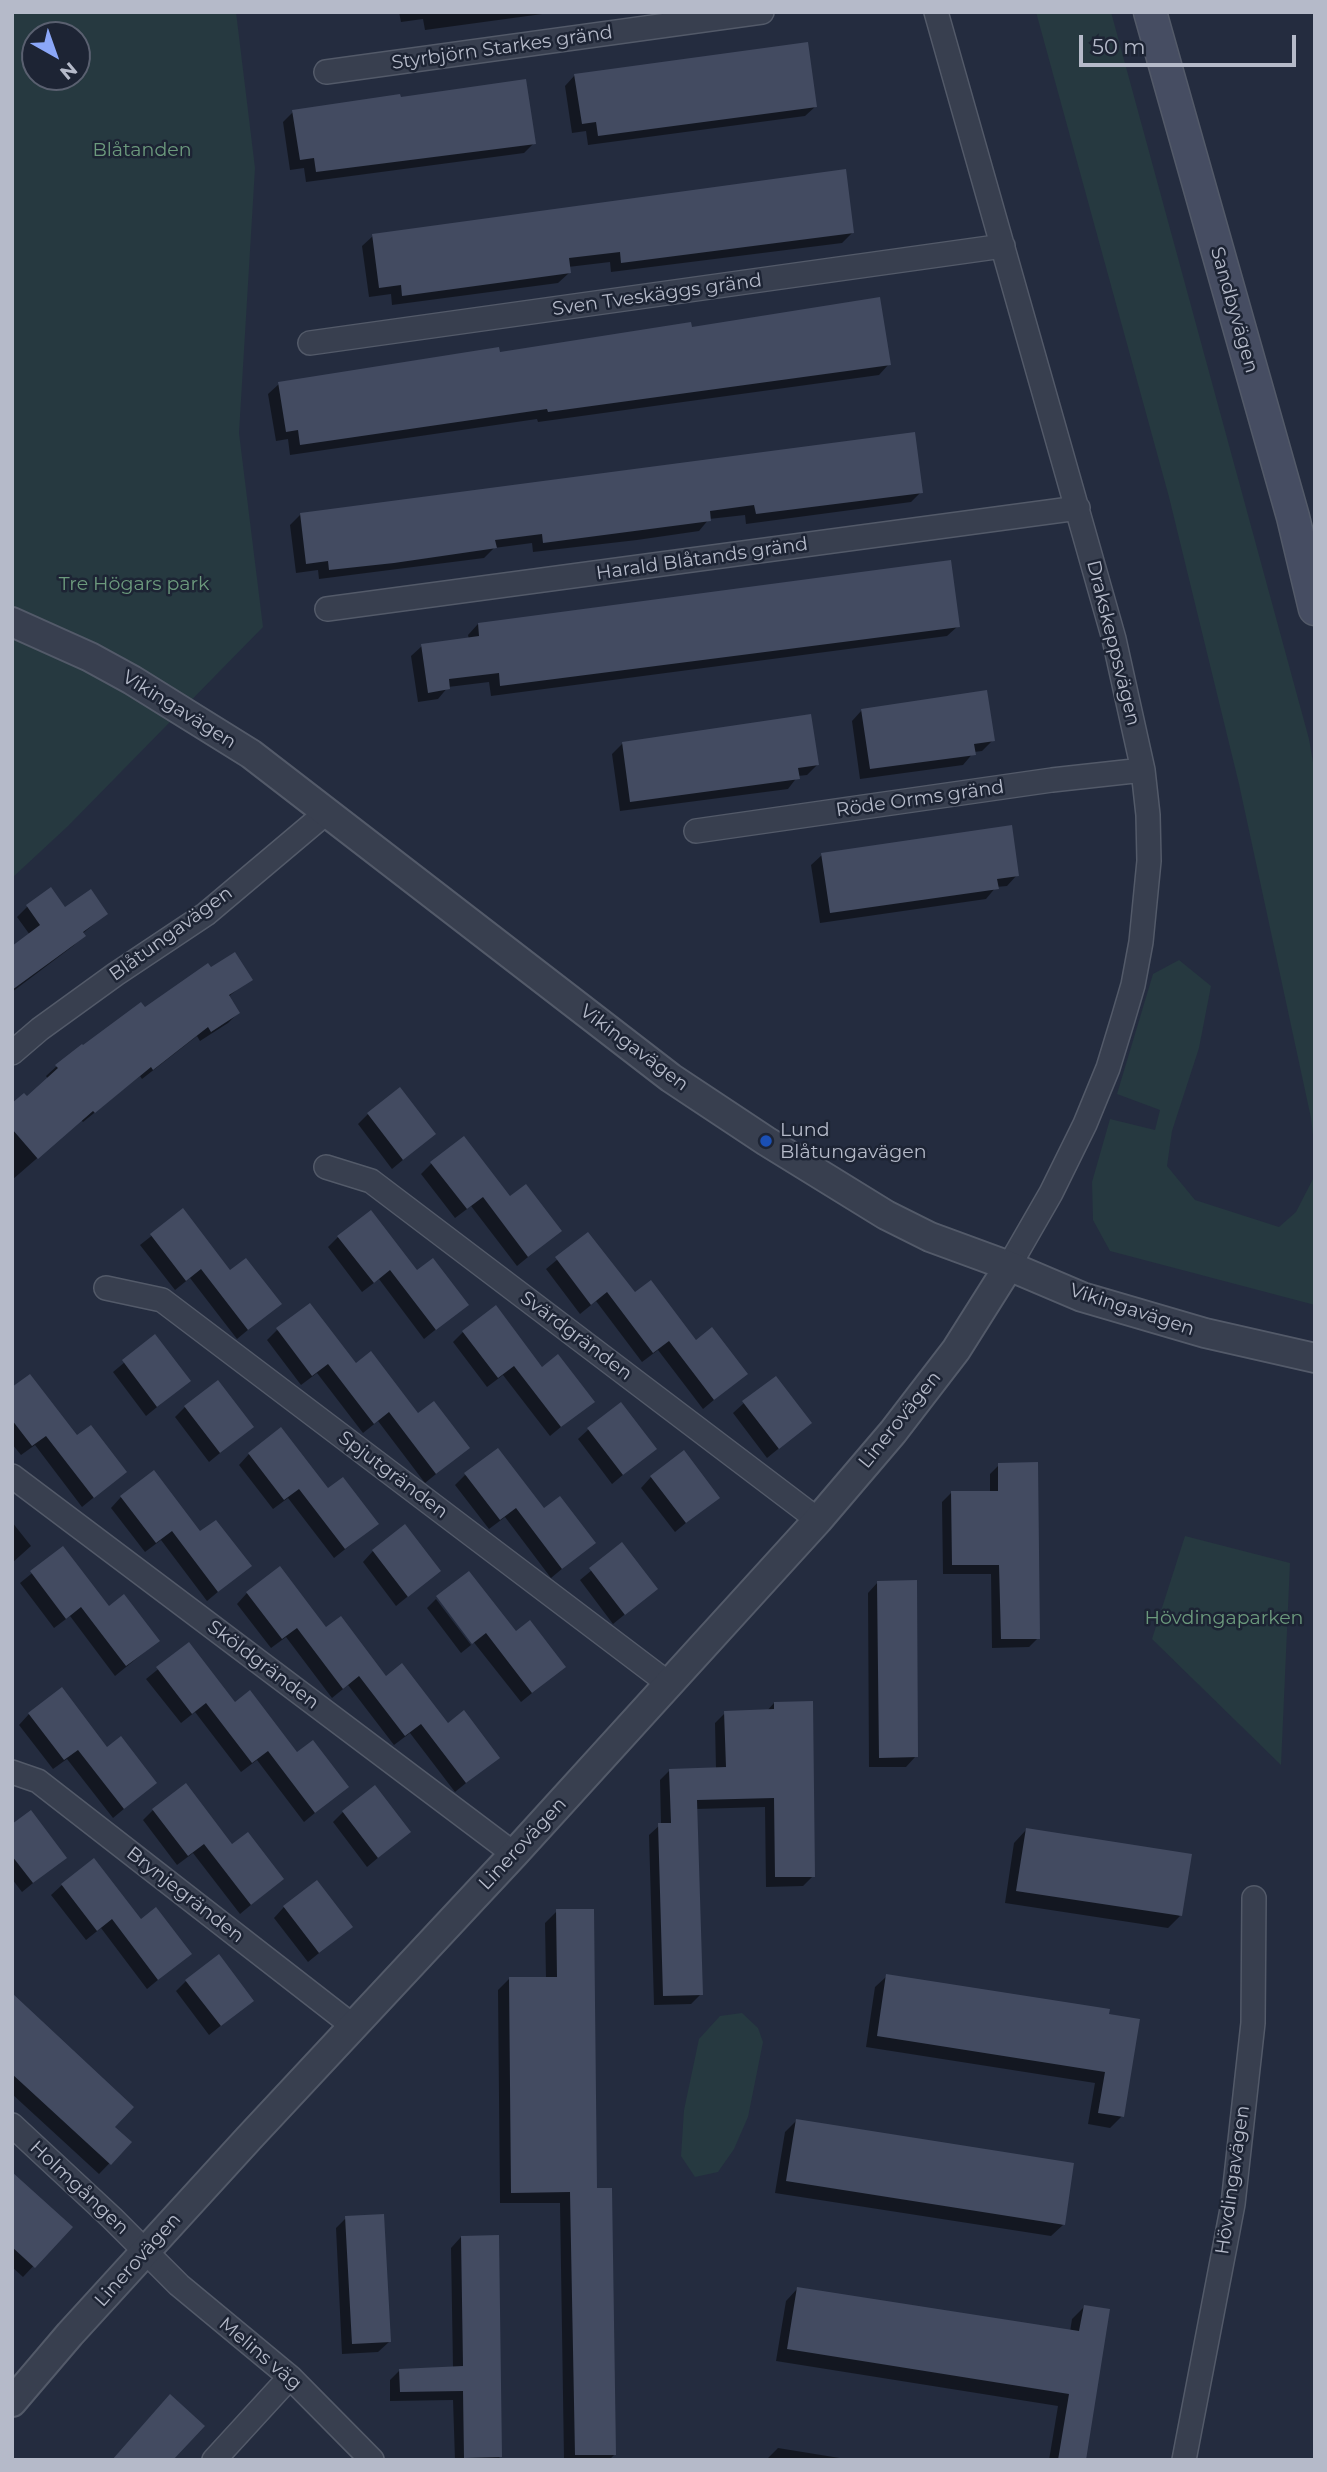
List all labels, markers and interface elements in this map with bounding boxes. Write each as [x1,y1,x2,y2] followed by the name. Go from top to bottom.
[21,21,91,91] north arrow
[390,21,614,75] street label: Styrbjörn Starkes gränd
[1082,21,1299,65] scale bar
[1092,34,1146,59] text: 50 m
[55,57,82,85] text: N
[92,139,192,161] park label: Blåtanden
[1205,244,1263,376] street label: Sandbyvägen
[551,269,763,321] street label: Sven Tveskäggs gränd
[595,533,809,585] street label: Harald Blåtands gränd
[1081,558,1145,728] street label: Drakskeppsvägen
[59,573,209,595] park label: Tre Högars park
[118,666,240,754] street label: Vikingavägen
[834,776,1006,822] street label: Röde Orms gränd
[105,882,237,986] street label: Blåtungavägen
[575,1000,693,1096] street label: Vikingavägen
[780,1119,926,1163] place label: Lund Blåtungavägen
[758,1133,774,1149] marker: Lund Blåtungavägen
[1067,1279,1197,1341] street label: Vikingavägen
[516,1287,636,1385] street label: Svärdgränden
[854,1367,946,1473] street label: Linerovägen
[334,1426,452,1524] street label: Spjutgränden
[1145,1607,1303,1629] park label: Hövdingaparken
[203,1616,323,1714] street label: Sköldgränden
[474,1793,572,1895] street label: Linerovägen
[122,1842,248,1948] street label: Brynjegränden
[1211,2104,1255,2256] street label: Hövdingavägen
[25,2136,133,2240] street label: Holmgången
[90,2208,186,2312] street label: Linerovägen
[214,2313,306,2395] street label: Melins väg

